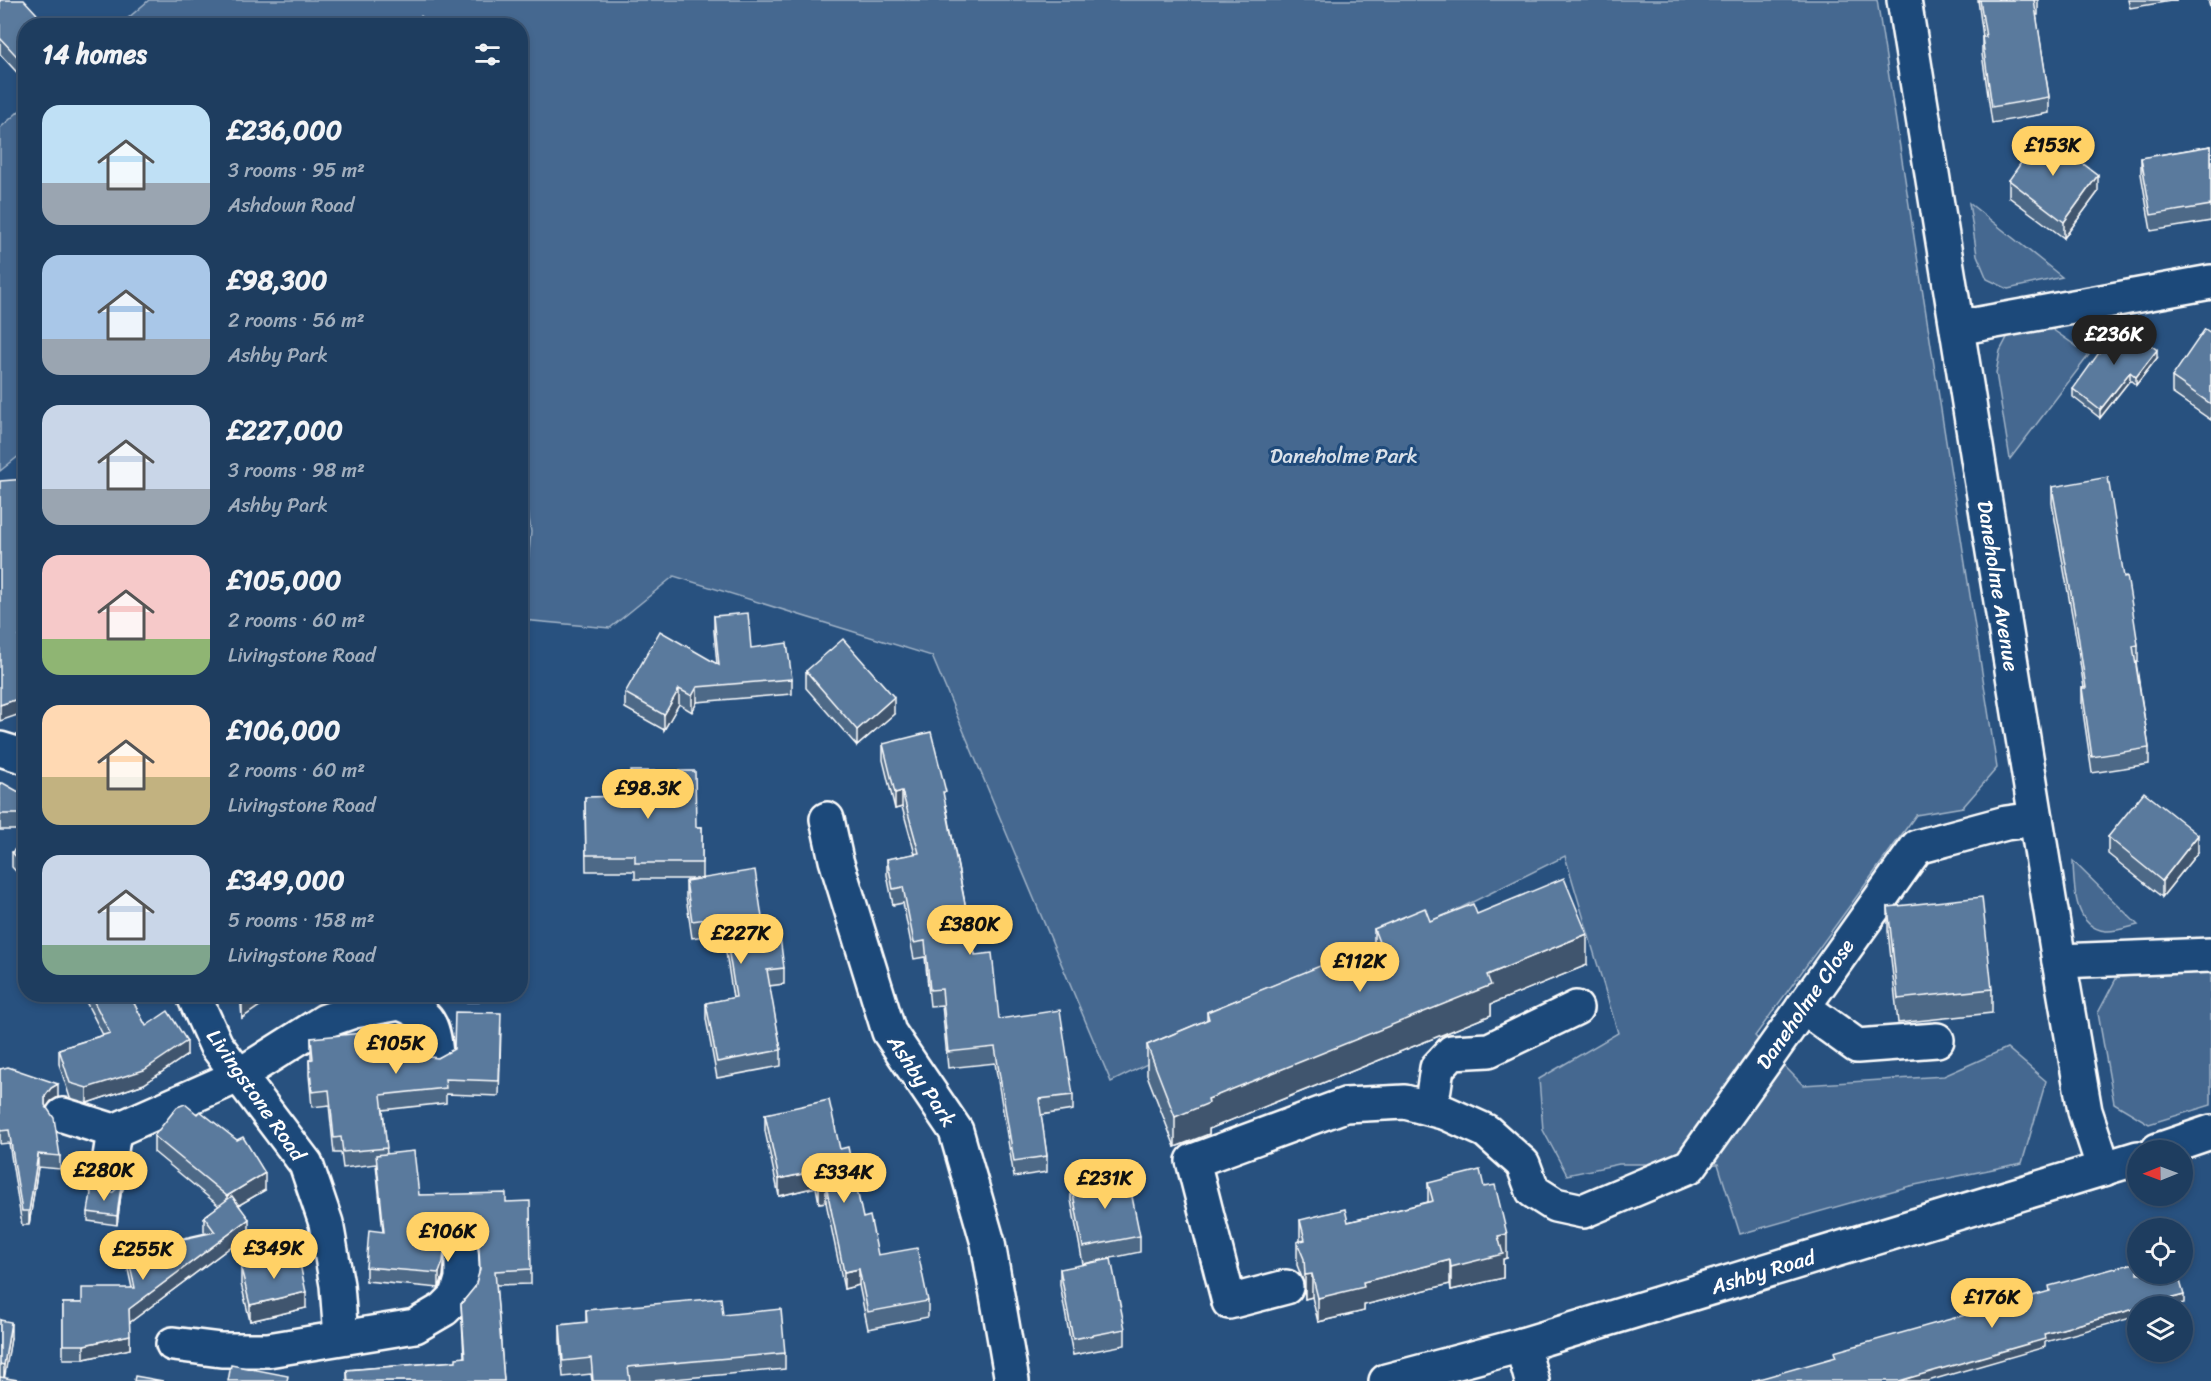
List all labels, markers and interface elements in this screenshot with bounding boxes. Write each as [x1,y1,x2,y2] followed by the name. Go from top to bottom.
[42,31,147,77] text: 14 homes
[471,38,504,71] icon: filters
[228,107,342,153] text: £236,000
[2011,126,2095,177] pin: £153K
[2026,128,2080,163] text: £153K
[90,129,162,201] icon: home
[228,153,365,188] text: 3 rooms · 95 m²
[228,188,354,223] text: Ashdown Road
[228,257,328,303] text: £98,300
[90,279,162,351] icon: home
[228,303,365,338] text: 2 rooms · 56 m²
[2072,315,2156,366] pin: £236K
[2086,317,2142,352] text: £236K
[228,338,328,373] text: Ashby Park
[228,407,343,453] text: £227,000
[90,429,162,501] icon: home
[1270,437,1418,475] park label: Daneholme Park
[228,453,365,488] text: 3 rooms · 98 m²
[228,488,328,523] text: Ashby Park
[1966,498,2030,674] street label: Daneholme Avenue
[228,557,342,603] text: £105,000
[90,579,162,651] icon: home
[228,603,365,638] text: 2 rooms · 60 m²
[228,638,376,673] text: Livingstone Road
[228,707,340,753] text: £106,000
[90,729,162,801] icon: home
[228,753,365,788] text: 2 rooms · 60 m²
[599,769,697,820] pin: £98.3K
[616,771,680,806] text: £98.3K
[228,788,376,823] text: Livingstone Road
[228,857,345,903] text: £349,000
[90,879,162,951] icon: home
[228,903,375,938] text: 5 rooms · 158 m²
[928,905,1012,956] pin: £380K
[941,907,999,942] text: £380K
[699,914,783,965] pin: £227K
[712,916,770,951] text: £227K
[1745,930,1865,1078] street label: Daneholme Close
[228,938,376,973] text: Livingstone Road
[1318,942,1402,993] pin: £112K
[1334,944,1386,979] text: £112K
[196,1021,317,1171] street label: Livingstone Road
[354,1024,438,1075] pin: £105K
[368,1026,424,1061] text: £105K
[876,1026,967,1135] street label: Ashby Park
[2127,1140,2193,1206] north arrow
[2127,1140,2193,1362] map controls
[62,1151,146,1202] pin: £280K
[75,1153,134,1188] text: £280K
[802,1153,886,1204] pin: £334K
[815,1155,873,1190] text: £334K
[1063,1159,1147,1210] pin: £231K
[1078,1161,1132,1196] text: £231K
[406,1212,490,1263] pin: £106K
[420,1214,476,1249] text: £106K
[2127,1218,2193,1284] button: locate
[232,1229,316,1280] pin: £349K
[101,1230,185,1281] pin: £255K
[245,1231,303,1266] text: £349K
[114,1232,172,1267] text: £255K
[1705,1238,1822,1306] street label: Ashby Road
[1950,1278,2034,1329] pin: £176K
[1965,1280,2019,1315] text: £176K
[2127,1296,2193,1362] button: layers

